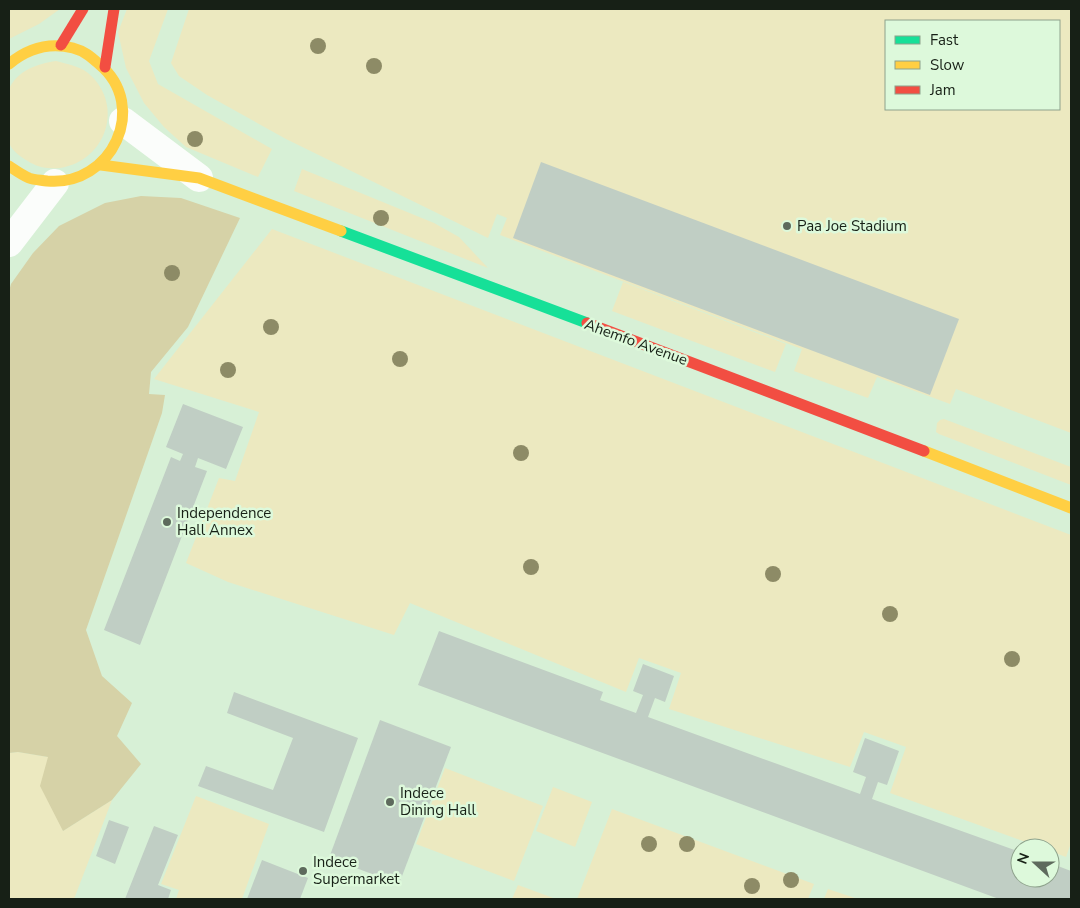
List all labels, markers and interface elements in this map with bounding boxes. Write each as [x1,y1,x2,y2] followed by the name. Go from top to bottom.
[885,20,1060,110] legend
[930,30,959,50] text: Fast
[930,55,965,75] text: Slow
[929,80,956,100] text: Jam
[797,216,907,236] place label: Paa Joe Stadium
[781,220,793,232] marker: Paa Joe Stadium
[582,314,690,370] street label: Ahemfo Avenue
[177,503,271,540] place label: Independence Hall Annex
[161,516,173,528] marker: Independence Hall Annex
[400,783,477,820] place label: Indece Dining Hall
[384,796,396,808] marker: Indece Dining Hall
[1010,838,1060,888] north arrow
[1013,850,1034,867] text: N
[313,852,400,889] place label: Indece Supermarket
[297,865,309,877] marker: Indece Supermarket

